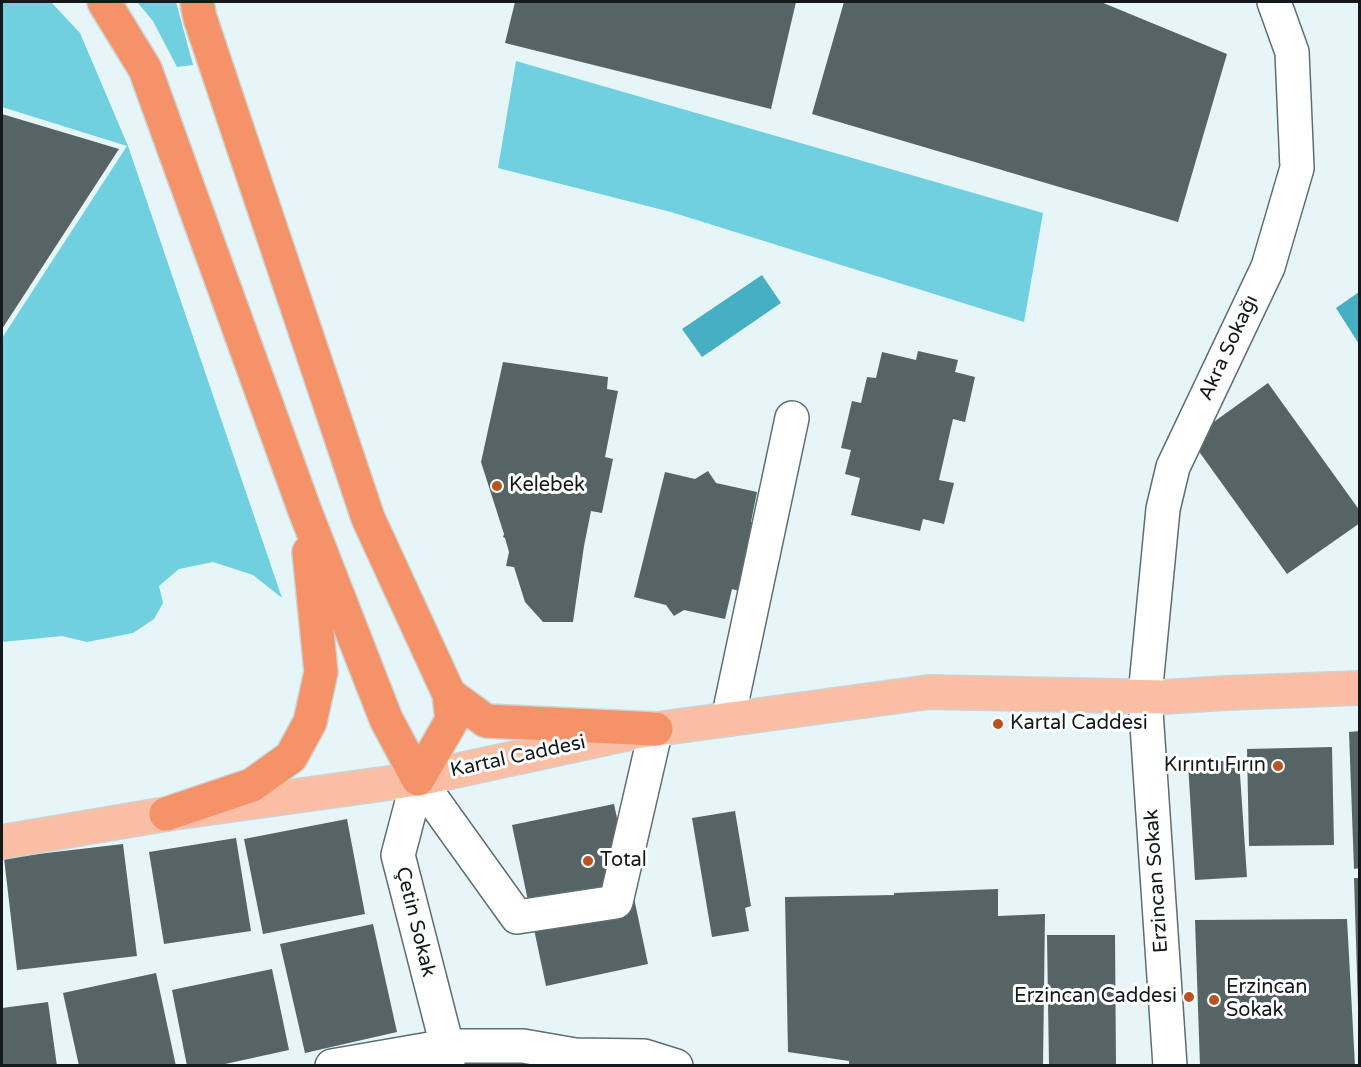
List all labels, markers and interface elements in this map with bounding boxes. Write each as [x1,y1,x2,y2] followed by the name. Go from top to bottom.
[1194,291,1264,405] street label: Akra Sokağı
[509,474,585,498] place label: Kelebek
[490,479,504,493] marker: Kelebek
[1010,712,1148,736] place label: Kartal Caddesi
[991,717,1005,731] marker: Kartal Caddesi
[448,731,588,783] street label: Kartal Caddesi
[1164,754,1266,778] place label: Kırıntı Fırın
[1271,759,1285,773] marker: Kırıntı Fırın
[1140,808,1174,954] street label: Erzincan Sokak
[600,849,647,873] place label: Total
[581,854,595,868] marker: Total
[390,865,440,979] street label: Çetin Sokak
[1226,976,1307,1023] place label: Erzi̇ncan Sokak
[1014,985,1177,1009] place label: Erzincan Caddesi
[1182,990,1196,1004] marker: Erzincan Caddesi
[1207,993,1221,1007] marker: Erzi̇ncan Sokak

